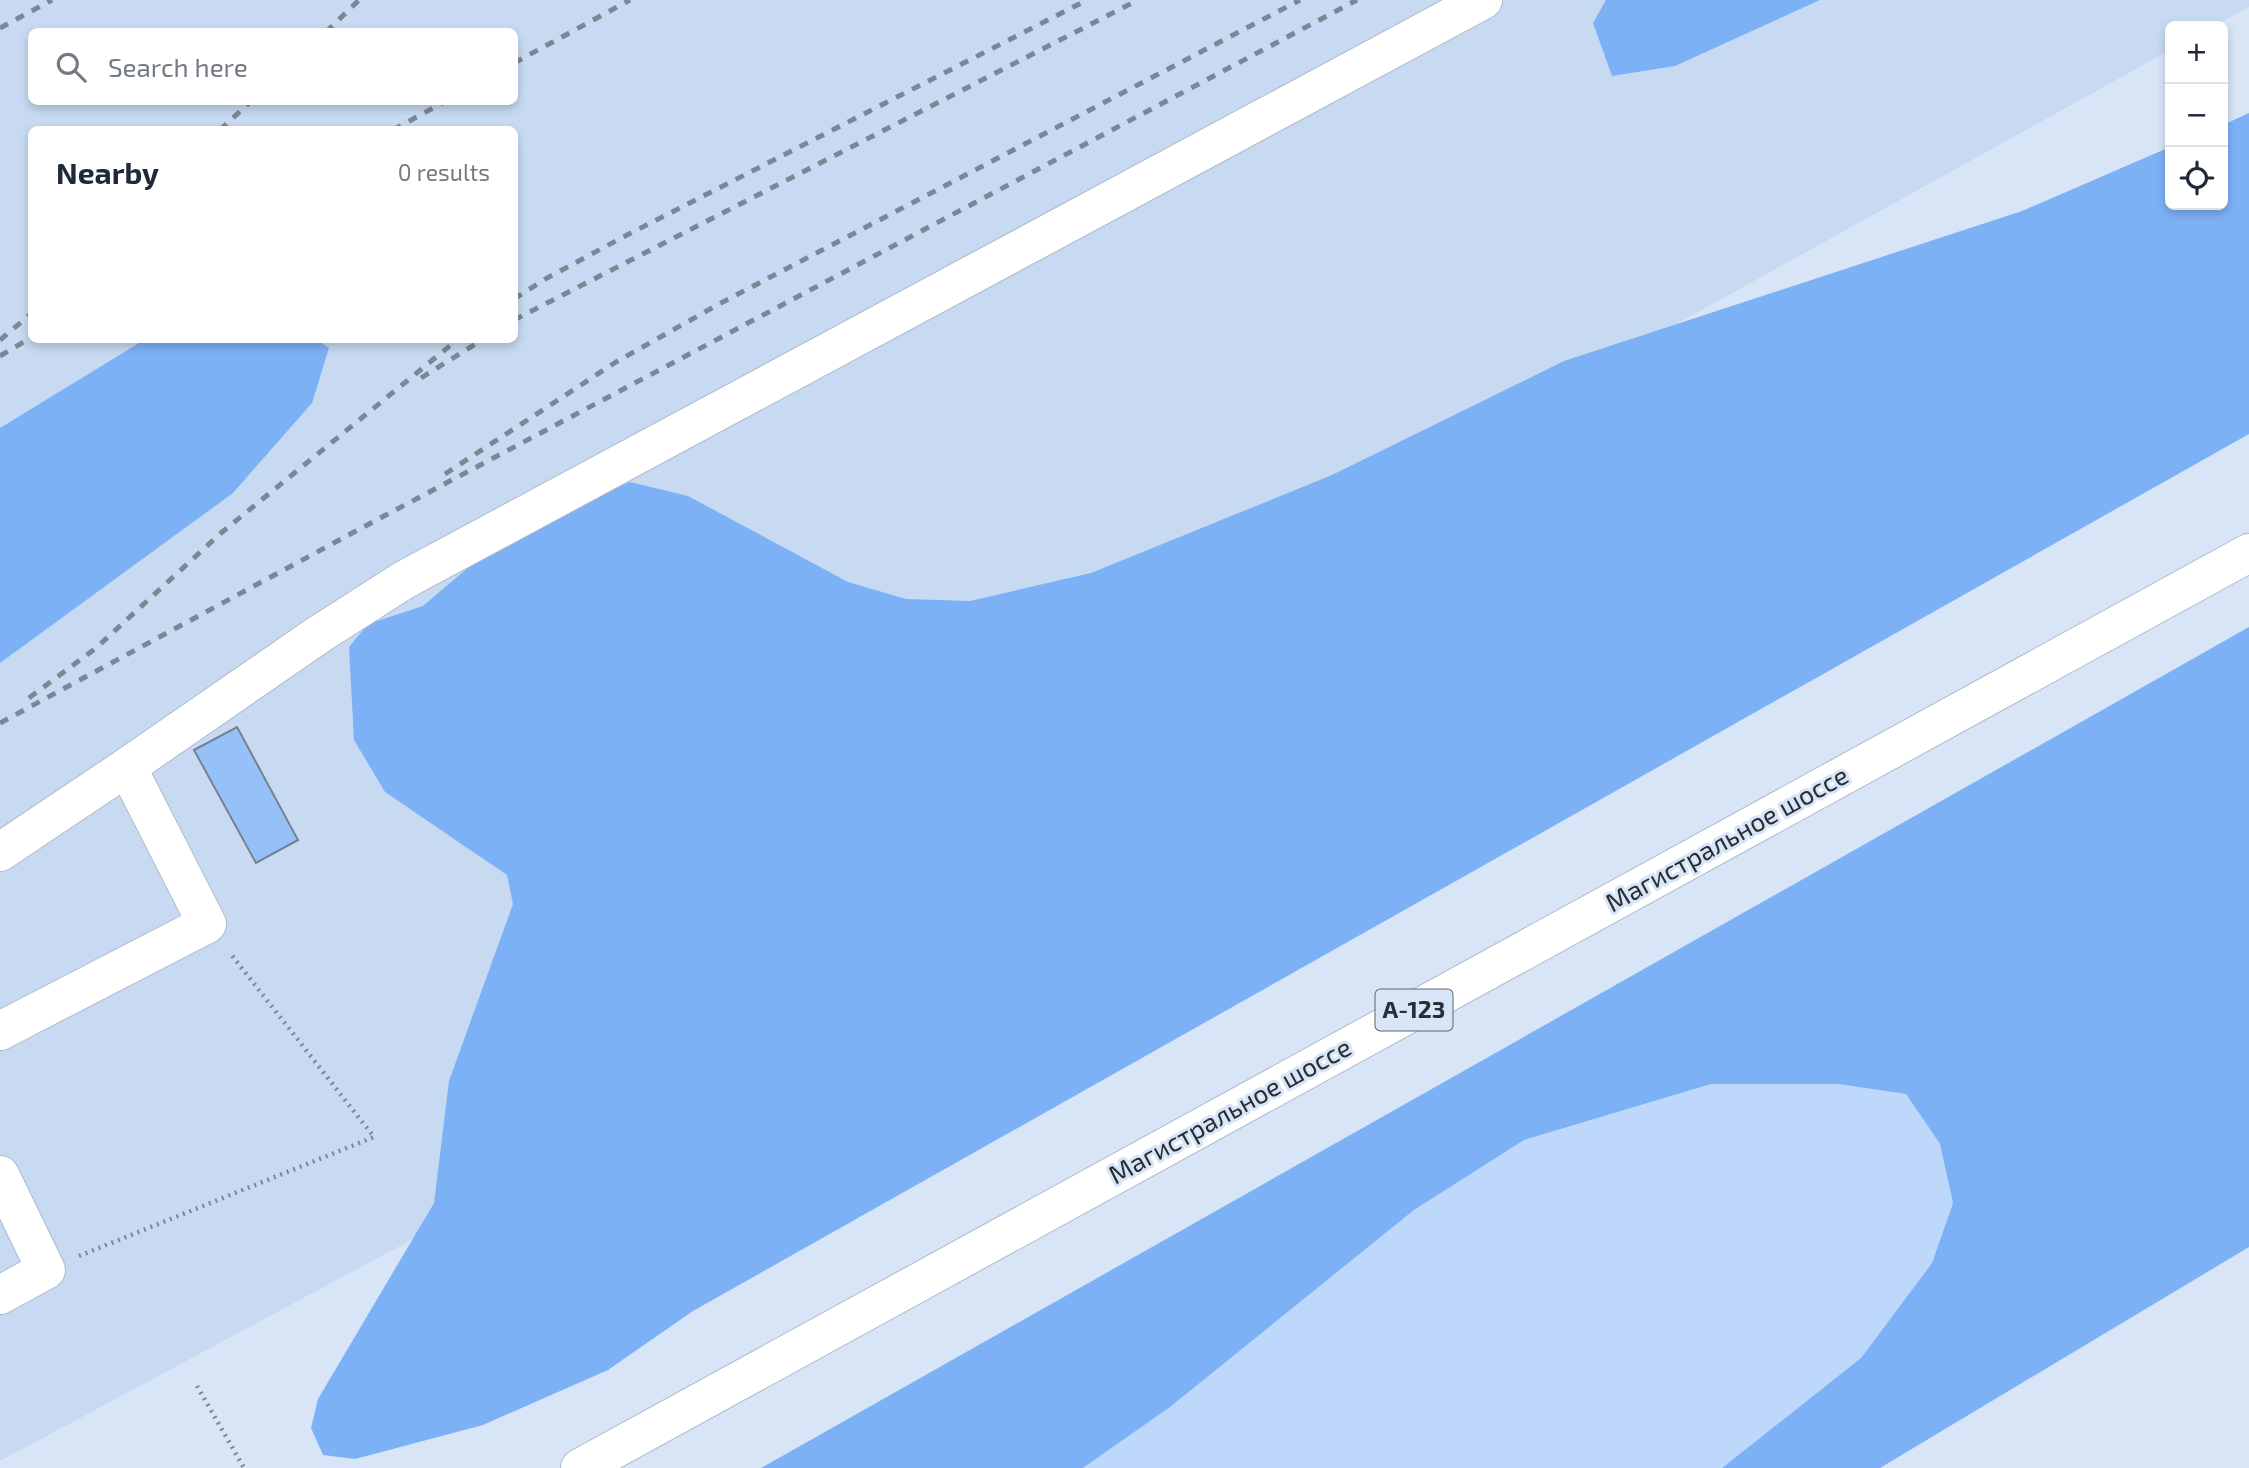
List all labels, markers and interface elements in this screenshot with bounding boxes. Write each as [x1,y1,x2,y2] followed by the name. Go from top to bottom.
[2165,21,2228,210] map controls
[2165,21,2228,84] button: +
[28,28,518,105] search box
[52,48,90,86] icon: search
[108,51,248,82] text: Search here
[2165,84,2228,147] button: −
[2165,147,2228,210] button: locate
[56,154,159,190] text: Nearby
[398,158,490,186] text: 0 results
[1600,758,1853,917] street label: Магистральное шоссе
[1376,990,1452,1030] road number: А-123
[1103,1030,1356,1189] street label: Магистральное шоссе

